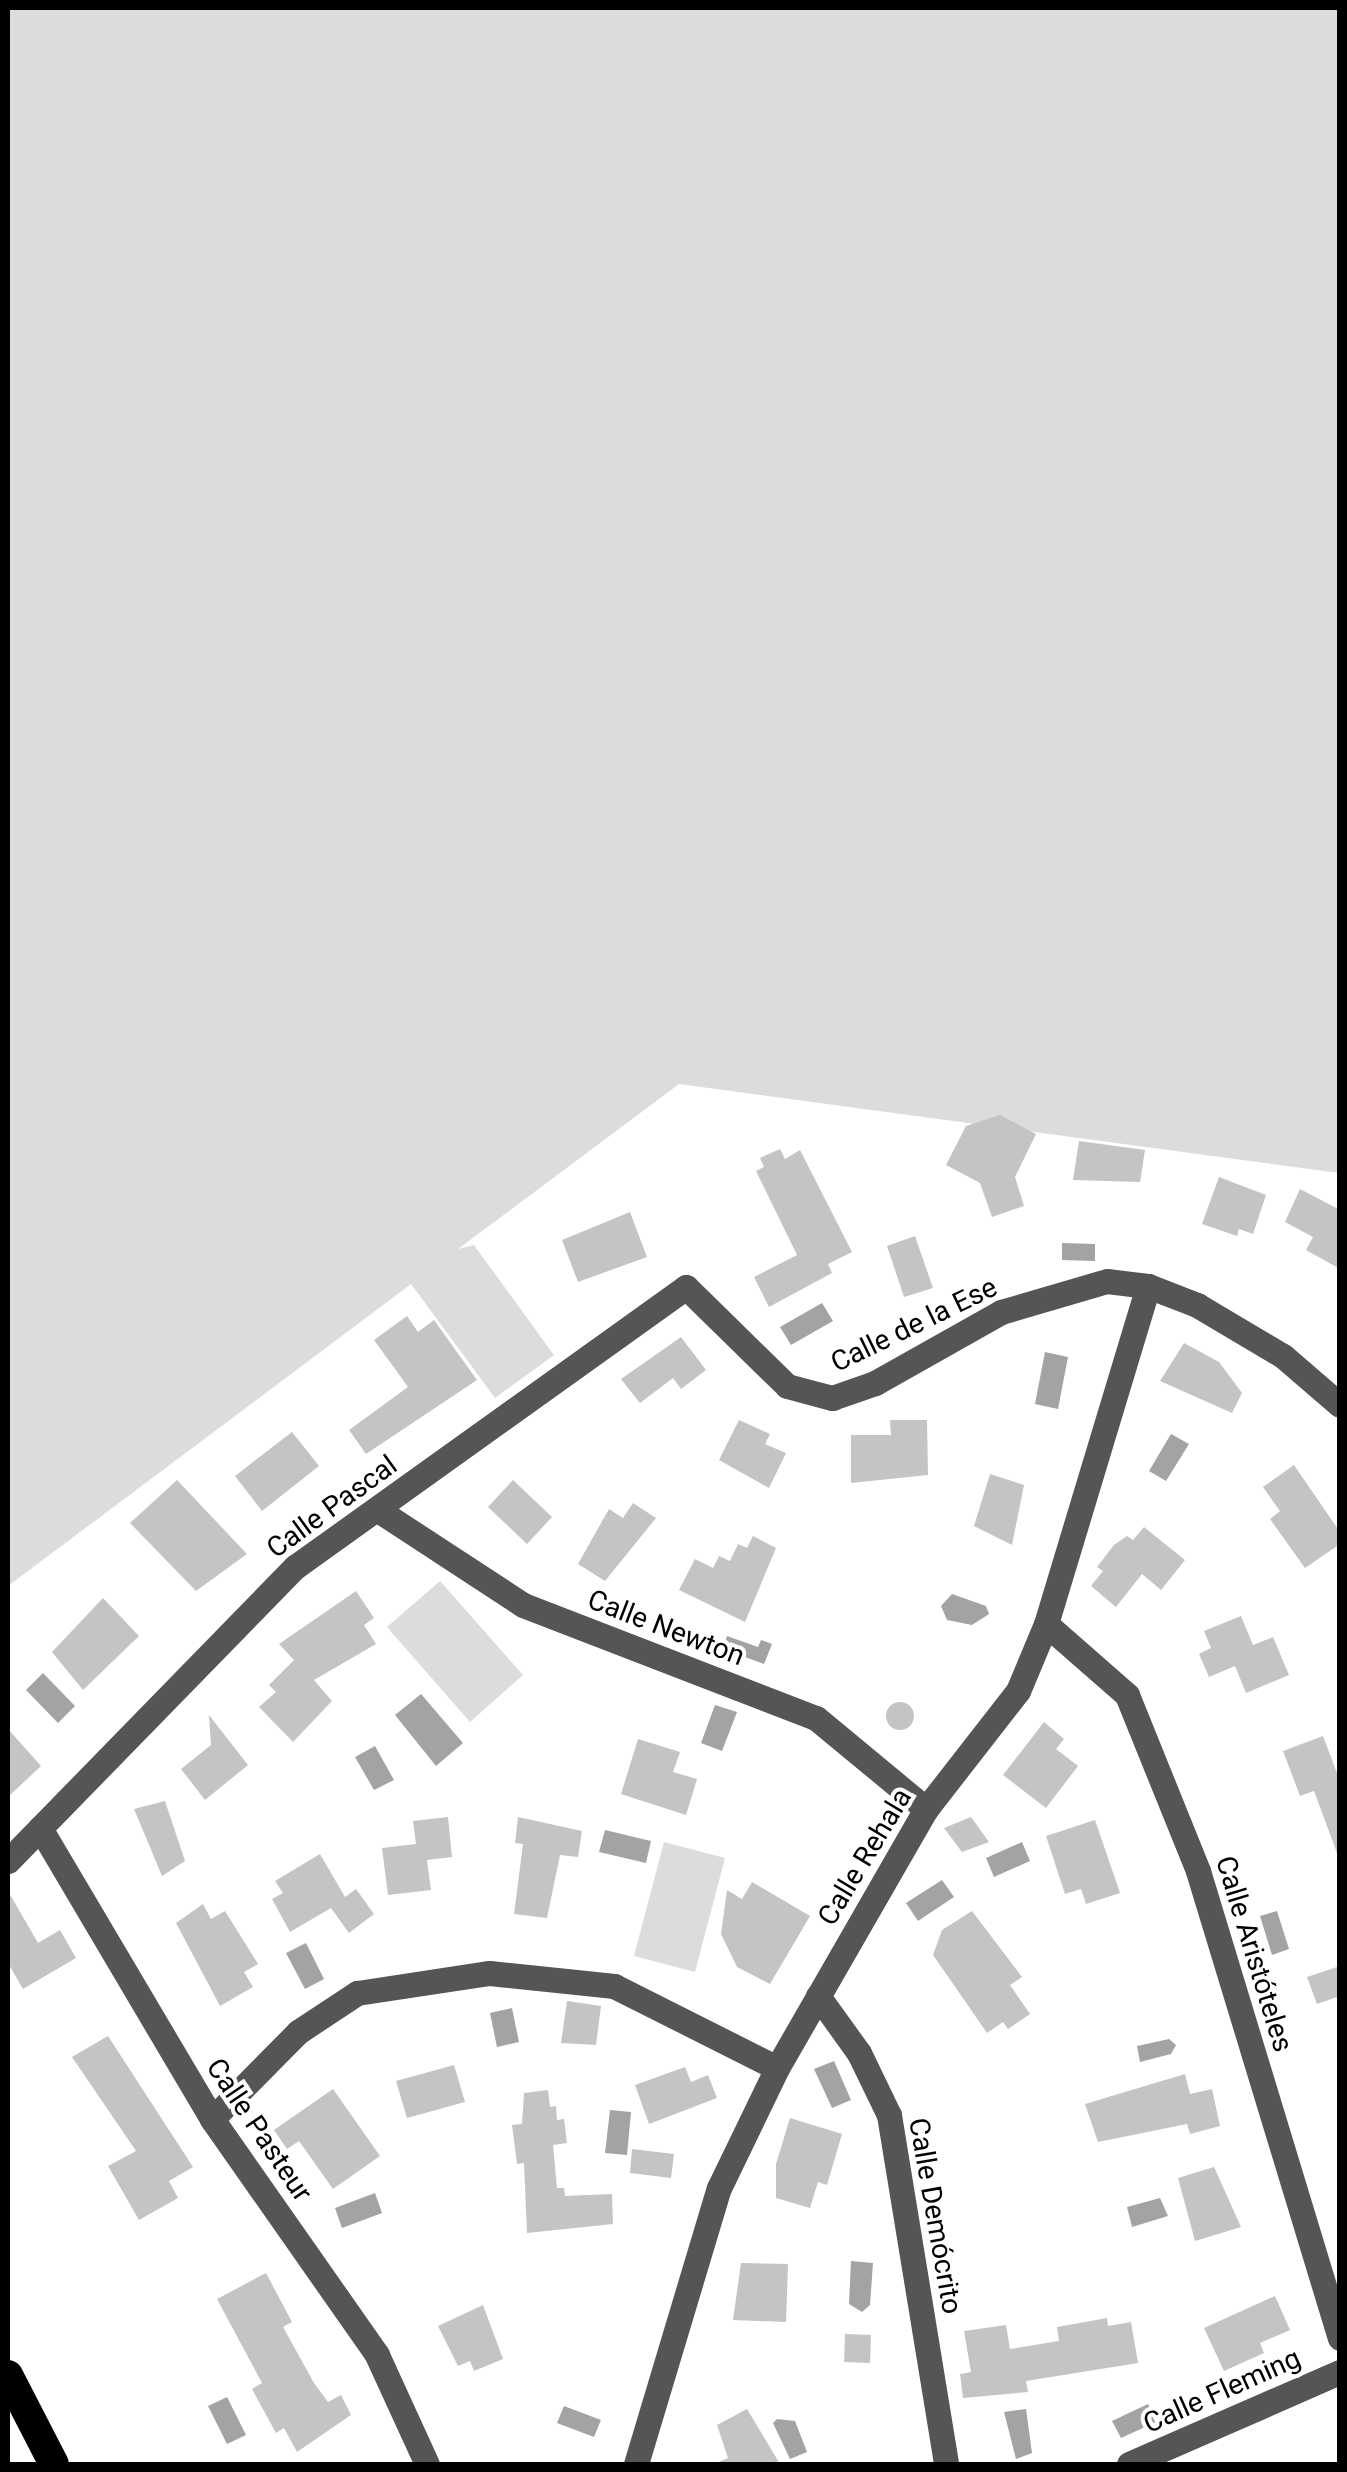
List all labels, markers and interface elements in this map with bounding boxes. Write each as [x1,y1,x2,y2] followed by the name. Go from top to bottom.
[825,1270,1003,1380] street label: Calle de la Ese
[260,1449,404,1565] street label: Calle Pascal
[583,1583,749,1673] street label: Calle Newton
[811,1782,919,1932] street label: Calle Rehala
[1208,1852,1300,2056] street label: Calle Aristóteles
[199,2052,319,2208] street label: Calle Pasteur
[901,2115,969,2317] street label: Calle Demócrito
[1138,2341,1306,2441] street label: Calle Fleming

